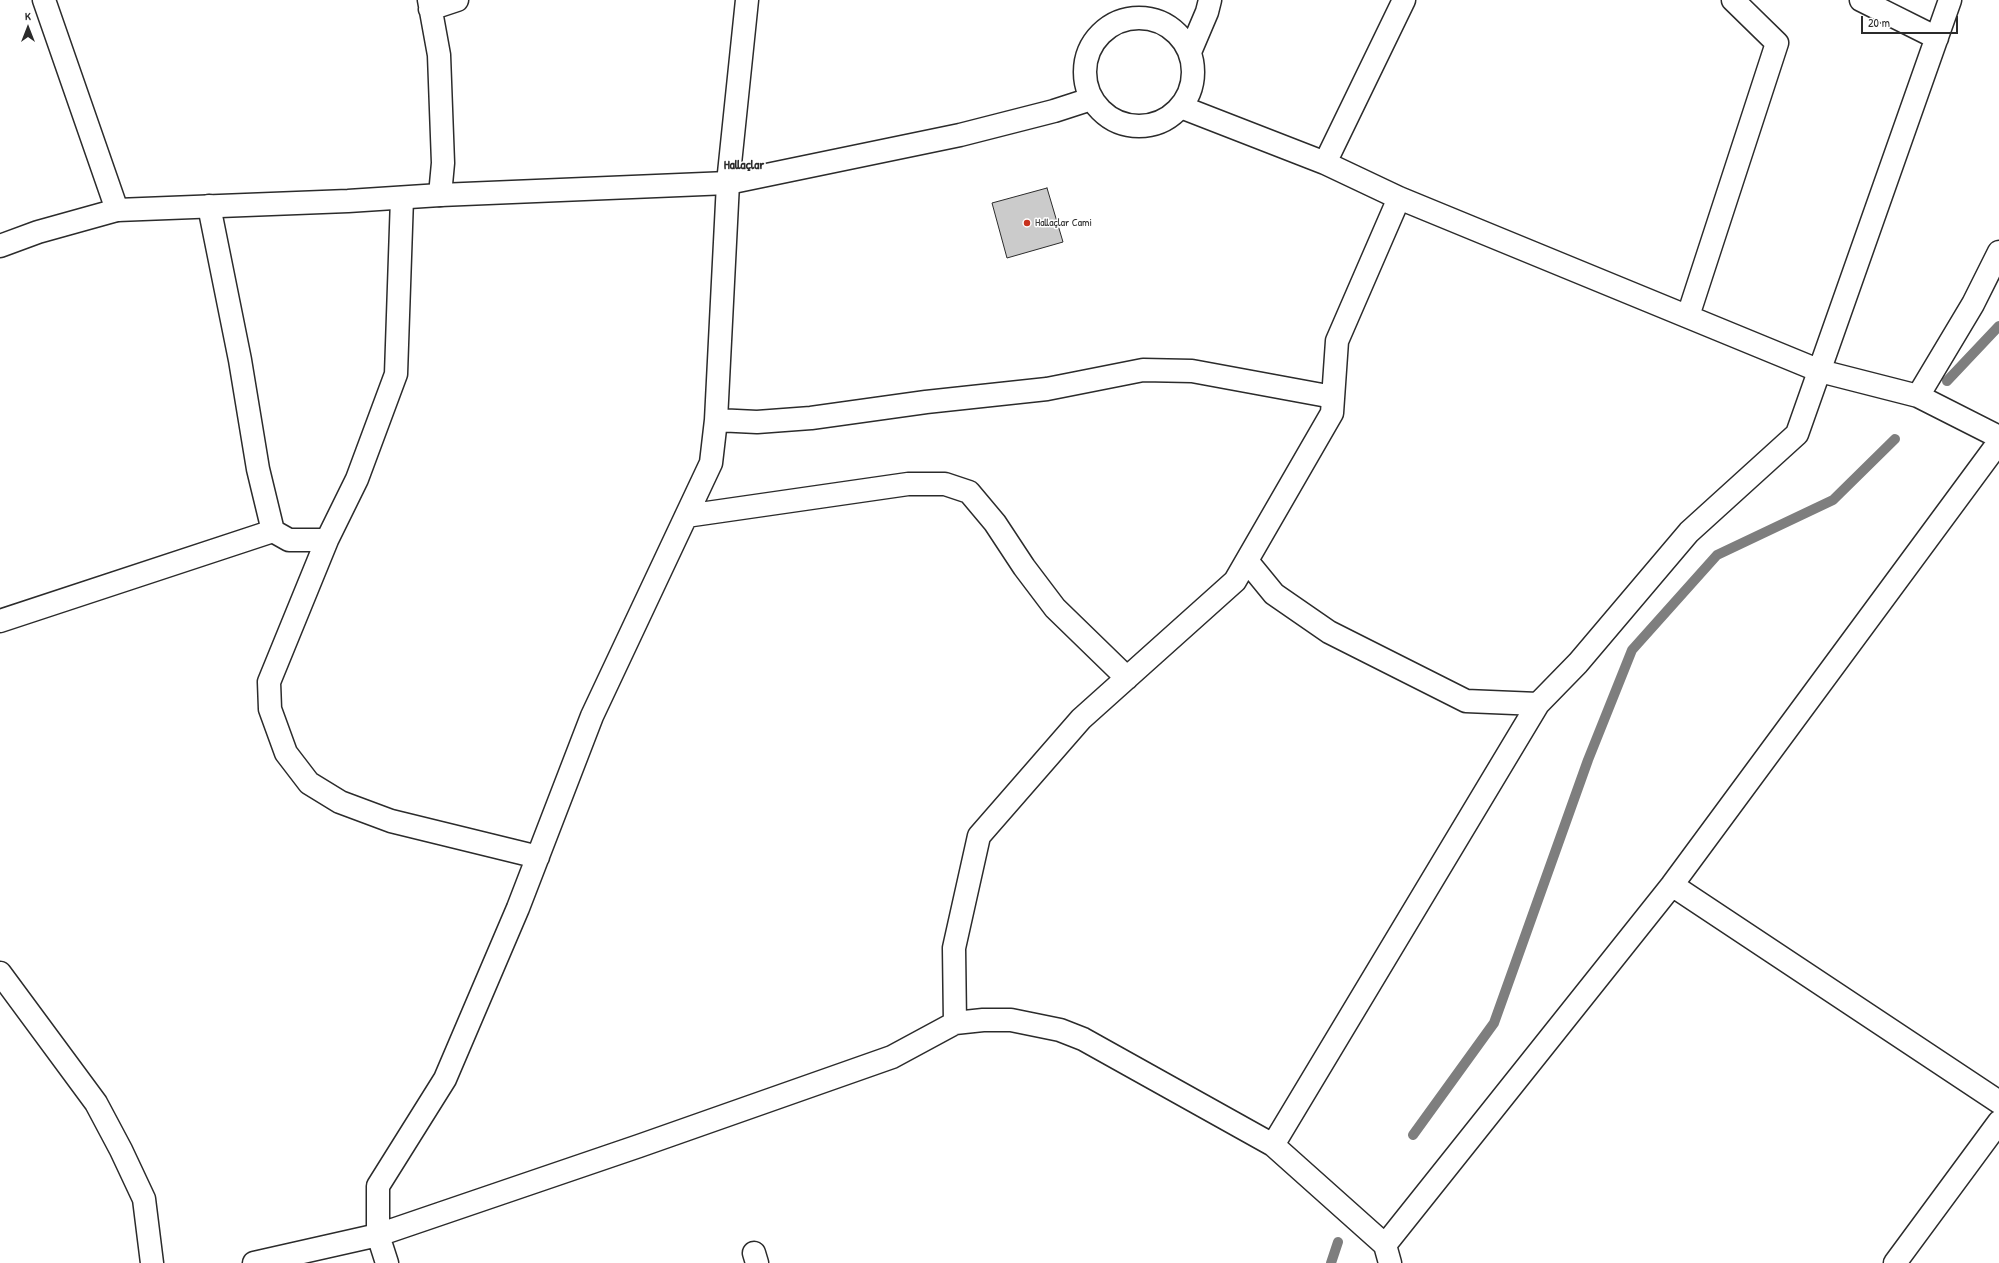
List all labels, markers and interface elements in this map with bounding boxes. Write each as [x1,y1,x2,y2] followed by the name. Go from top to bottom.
[8,8,48,48] north arrow
[1863,8,1960,34] scale bar
[25,9,31,23] text: K
[1868,14,1890,31] text: 20 m
[724,158,764,174] district label: Hallaçlar
[1035,216,1092,230] place label: Hallaçlar Cami
[1022,218,1032,228] marker: Hallaçlar Cami

